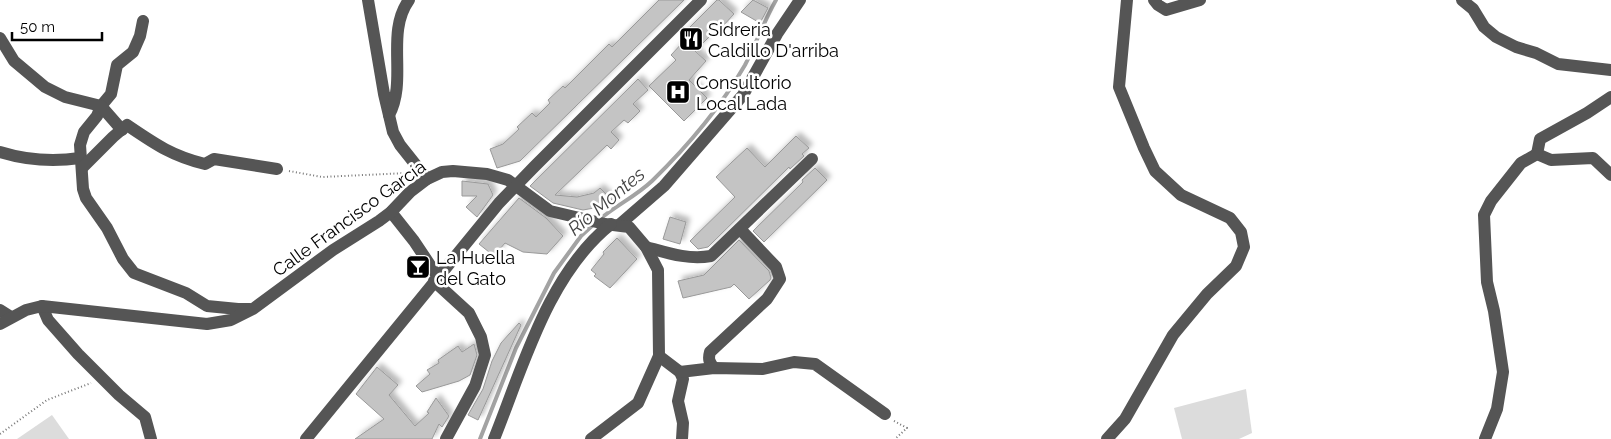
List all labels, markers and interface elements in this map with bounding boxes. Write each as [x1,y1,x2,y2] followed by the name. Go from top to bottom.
[12,10,102,42] scale bar
[20,18,55,36] text: 50 m
[708,19,839,61] place label: Sidreria Caldillo D'arriba
[678,26,704,52] restaurant icon: Sidreria Caldillo D'arriba
[696,72,792,114] place label: Consultorio Local Lada
[665,79,691,105] hospital icon: Consultorio Local Lada
[269,156,429,280] street label: Calle Francisco García
[563,162,649,240] water label: Río Montes
[436,247,515,289] place label: La Huella del Gato
[405,254,431,280] bar icon: La Huella del Gato

